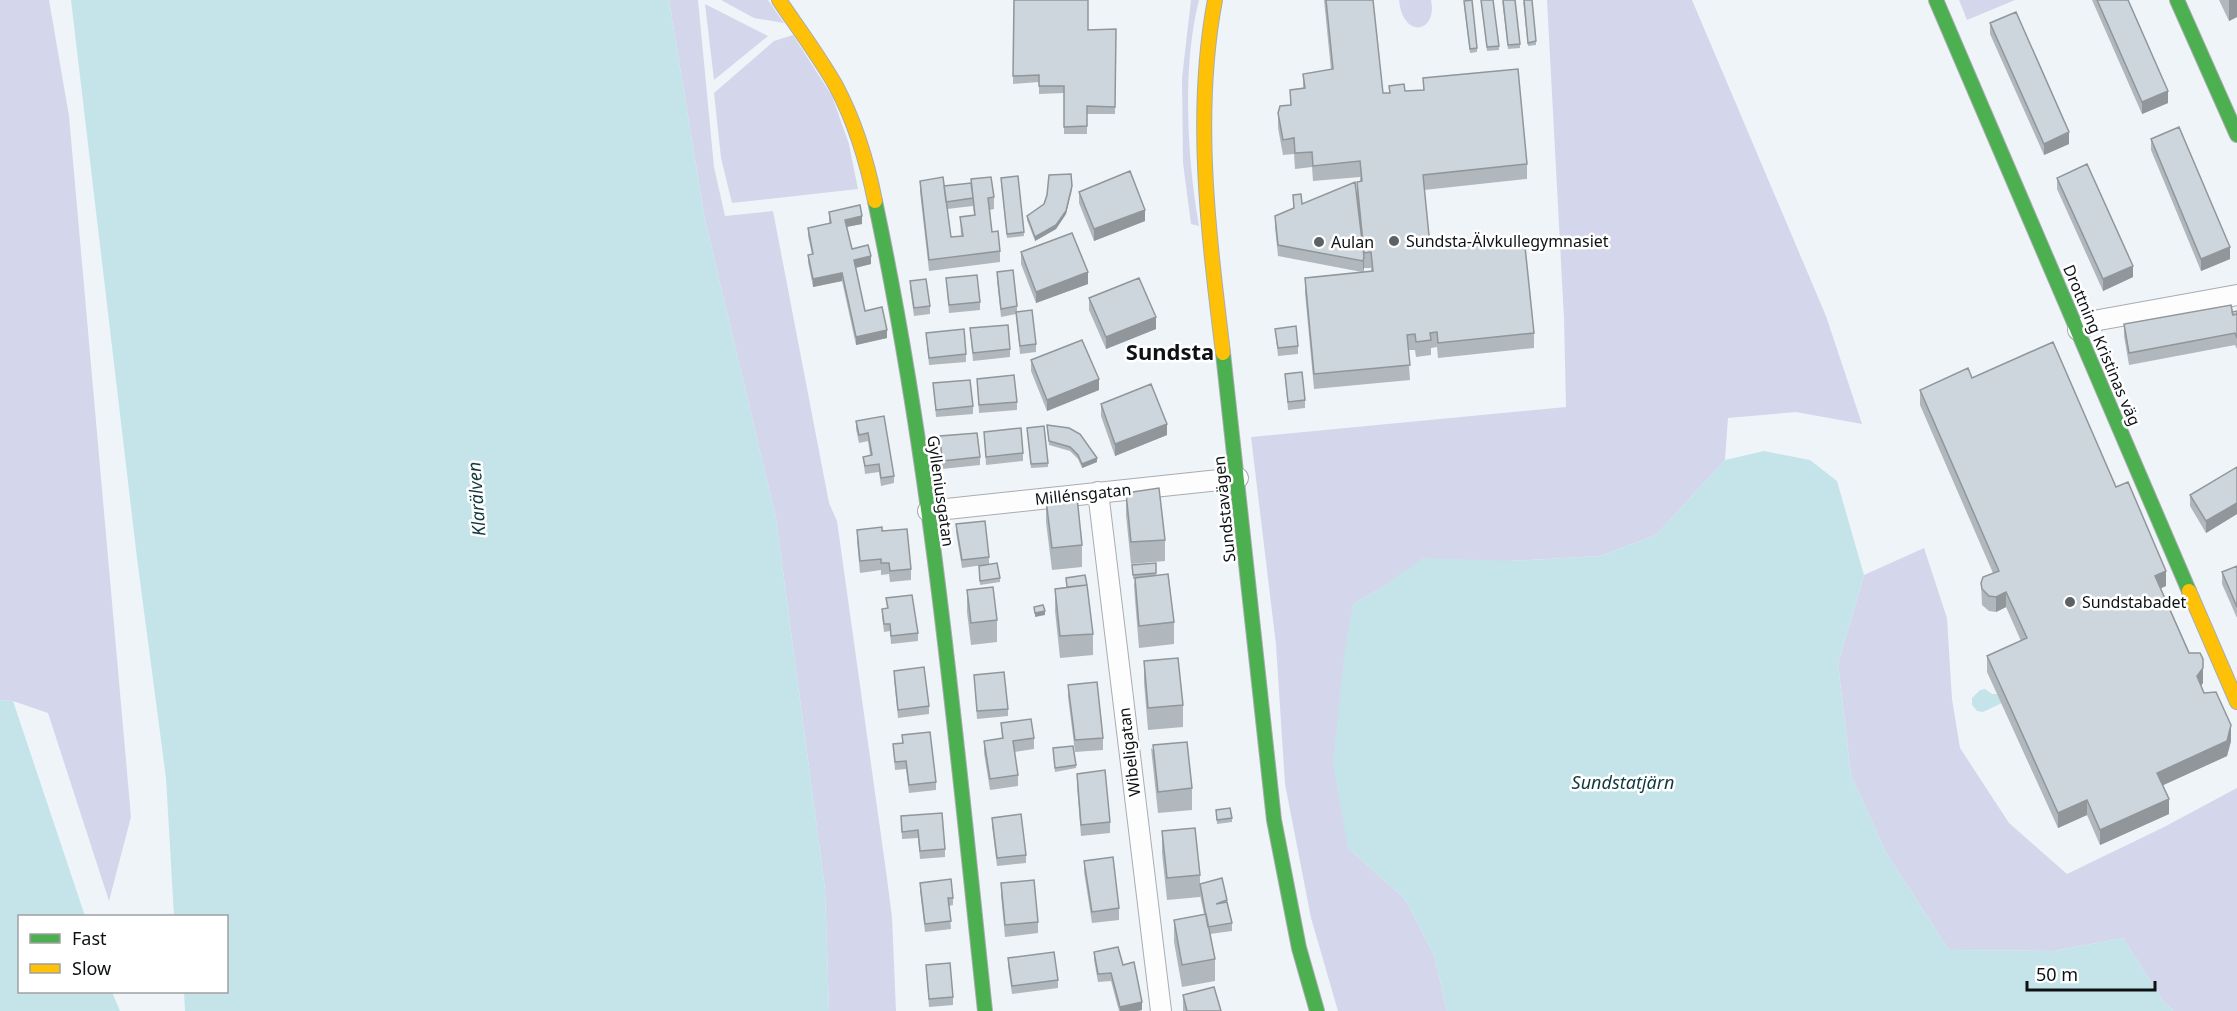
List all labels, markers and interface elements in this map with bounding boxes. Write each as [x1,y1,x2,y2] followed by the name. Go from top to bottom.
[1406,230,1609,252] place label: Sundsta-Älvkullegymnasiet
[1331,231,1374,253] place label: Aulan
[1387,234,1401,248] marker: Sundsta-Älvkullegymnasiet
[1312,235,1326,249] marker: Aulan
[2058,261,2146,429] street label: Drottning Kristinas väg
[1126,336,1214,366] district label: Sundsta
[922,434,960,548] street label: Gylleniusgatan
[1207,455,1241,563] street label: Sundstavägen
[461,461,491,537] water label: Klarälven
[1034,478,1132,510] street label: Millénsgatan
[2082,591,2186,613] place label: Sundstabadet
[2063,595,2077,609] marker: Sundstabadet
[1113,706,1145,798] street label: Wibeligatan
[1572,770,1674,794] water label: Sundstatjärn
[18,915,228,993] legend
[72,926,107,950] text: Fast
[2027,954,2154,992] scale bar
[72,956,111,980] text: Slow
[2036,962,2078,986] text: 50 m

